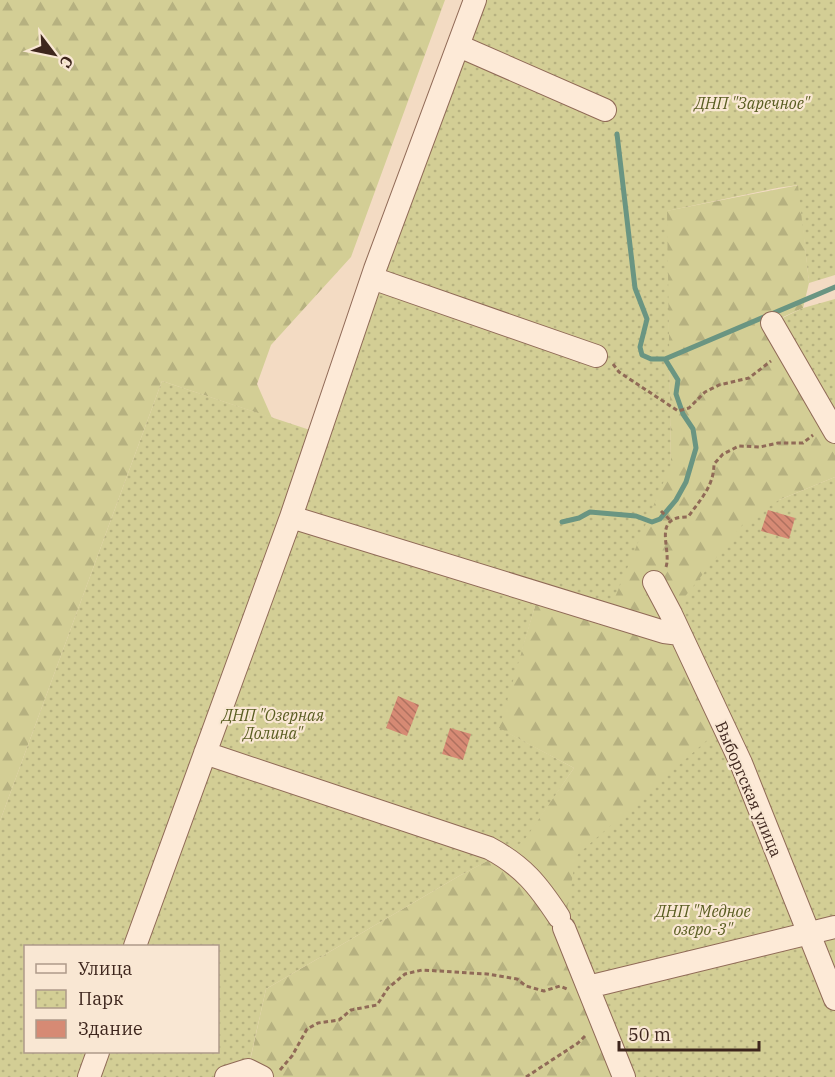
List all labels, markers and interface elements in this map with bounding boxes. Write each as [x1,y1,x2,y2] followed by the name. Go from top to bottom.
[24,24,84,84] north arrow
[55,52,78,72] text: С
[692,93,811,113] park label: ДНП "Заречное"
[220,705,325,743] park label: ДНП "Озерная Долина"
[711,718,787,860] street label: Выборгская улица
[653,901,751,939] park label: ДНП "Медное озеро-3"
[24,945,219,1053] legend
[78,957,133,980] text: Улица
[78,987,124,1010] text: Парк
[619,1014,758,1052] scale bar
[78,1017,143,1040] text: Здание
[628,1023,671,1046] text: 50 m

